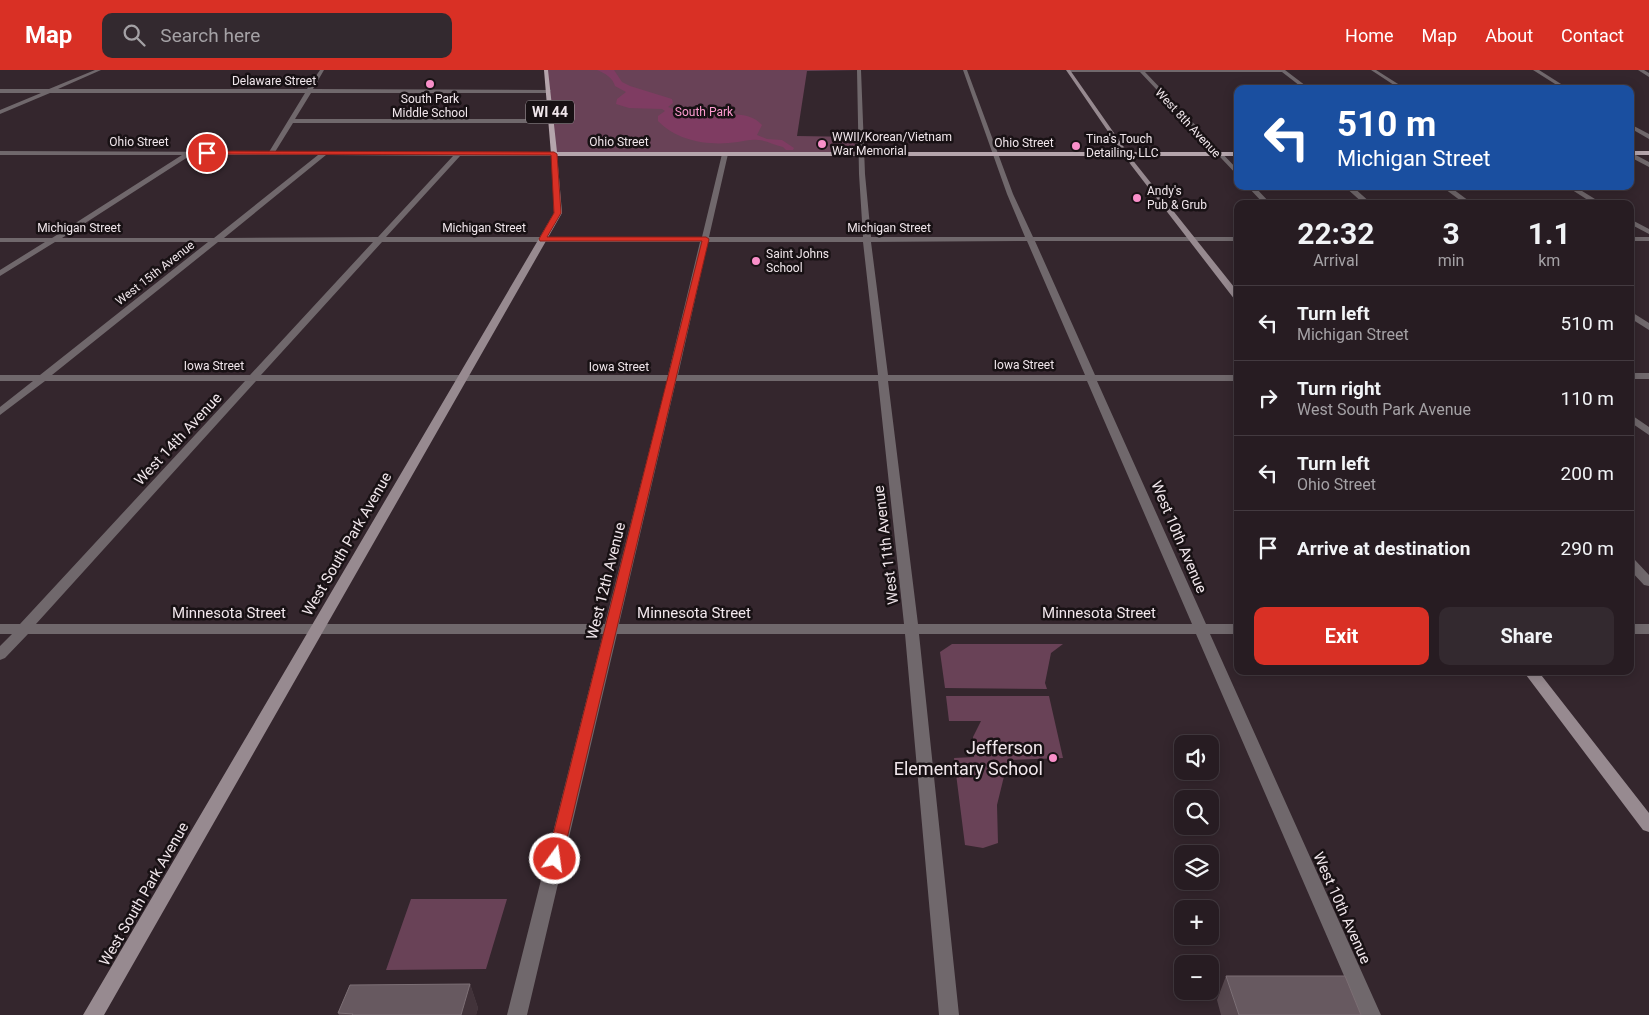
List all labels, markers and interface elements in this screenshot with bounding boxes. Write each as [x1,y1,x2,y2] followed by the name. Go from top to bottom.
[102,13,452,58] search box
[25,21,72,49] text: Map
[120,21,148,49] icon: search
[160,24,260,47] text: Search here
[1345,25,1394,46] text: Home
[1422,25,1457,46] text: Map
[1485,25,1533,46] text: About
[1561,25,1624,46] text: Contact
[232,74,316,88] street label: Delaware Street
[424,78,436,90] marker: South Park Middle School
[1152,86,1224,160] street label: West 8th Avenue
[392,92,468,120] place label: South Park Middle School
[526,101,574,124] road number: WI 44
[1337,104,1436,145] text: 510 m
[675,105,734,119] park label: South Park
[1254,105,1319,170] icon: left
[832,130,952,158] place label: WWII/Korean/Vietnam War Memorial
[186,132,228,174] pin
[1086,132,1159,160] place label: Tina's Touch Detailing, LLC
[109,135,169,149] street label: Ohio Street
[589,135,649,149] street label: Ohio Street
[994,136,1054,150] street label: Ohio Street
[816,138,828,150] marker: WWII/Korean/Vietnam War Memorial
[193,139,221,167] icon: arrive
[1070,140,1082,152] marker: Tina's Touch Detailing, LLC
[1337,146,1491,171] text: Michigan Street
[1147,184,1207,212] place label: Andy's Pub & Grub
[1131,192,1143,204] marker: Andy's Pub & Grub
[1297,216,1375,251] text: 22:32
[1442,216,1460,251] text: 3
[1528,216,1571,251] text: 1.1
[37,221,121,235] street label: Michigan Street
[442,221,526,235] street label: Michigan Street
[847,221,931,235] street label: Michigan Street
[113,238,197,308] street label: West 15th Avenue
[766,247,829,275] place label: Saint Johns School
[1313,251,1359,270] text: Arrival
[1438,251,1464,270] text: min
[1538,251,1560,270] text: km
[750,255,762,267] marker: Saint Johns School
[1297,302,1370,325] text: Turn left
[1254,309,1282,337] icon: left
[1561,312,1614,335] text: 510 m
[1297,325,1409,344] text: Michigan Street
[994,358,1054,372] street label: Iowa Street
[184,359,244,373] street label: Iowa Street
[589,360,649,374] street label: Iowa Street
[1297,377,1381,400] text: Turn right
[1254,384,1282,412] icon: right
[1561,387,1614,410] text: 110 m
[130,389,226,489] street label: West 14th Avenue
[1297,400,1471,419] text: West South Park Avenue
[1297,452,1370,475] text: Turn left
[1254,459,1282,487] icon: left
[1561,462,1614,485] text: 200 m
[298,469,396,619] street label: West South Park Avenue
[1297,475,1376,494] text: Ohio Street
[1147,478,1211,596] street label: West 10th Avenue
[870,484,902,606] street label: West 11th Avenue
[583,520,629,642] street label: West 12th Avenue
[1254,534,1282,562] icon: arrive
[1297,537,1470,560] text: Arrive at destination
[1561,537,1614,560] text: 290 m
[172,604,286,622] street label: Minnesota Street
[637,604,751,622] street label: Minnesota Street
[1042,604,1156,622] street label: Minnesota Street
[1254,607,1429,665] button: Exit
[1439,607,1614,665] button: Share
[1174,735,1219,1000] map controls
[1174,735,1219,780] button: sound
[894,737,1043,779] place label: Jefferson Elementary School
[1047,752,1059,764] marker: Jefferson Elementary School
[1174,790,1219,835] button: search
[95,819,193,969] street label: West South Park Avenue
[528,832,580,884] position arrow
[1174,845,1219,890] button: layers
[1309,849,1375,967] street label: West 10th Avenue
[1174,900,1219,945] button: +
[1174,955,1219,1000] button: −

